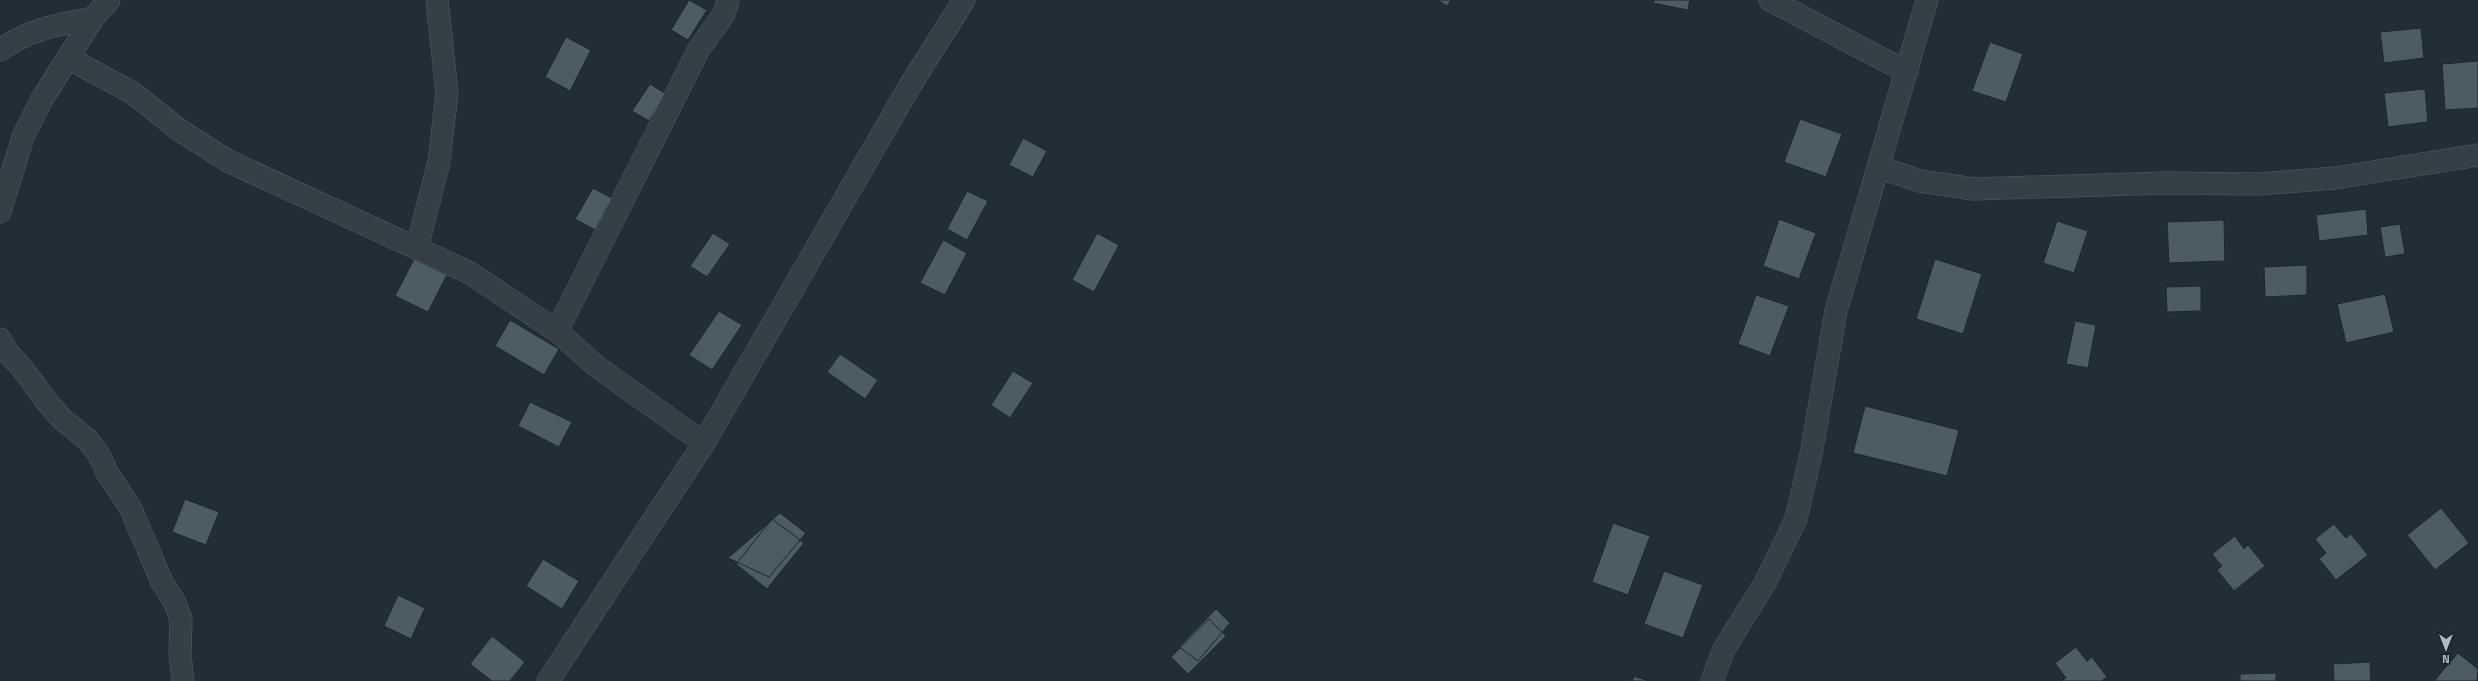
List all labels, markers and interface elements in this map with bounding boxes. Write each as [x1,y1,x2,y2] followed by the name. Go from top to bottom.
[2426,629,2466,669] north arrow
[2442,651,2450,667] text: N

